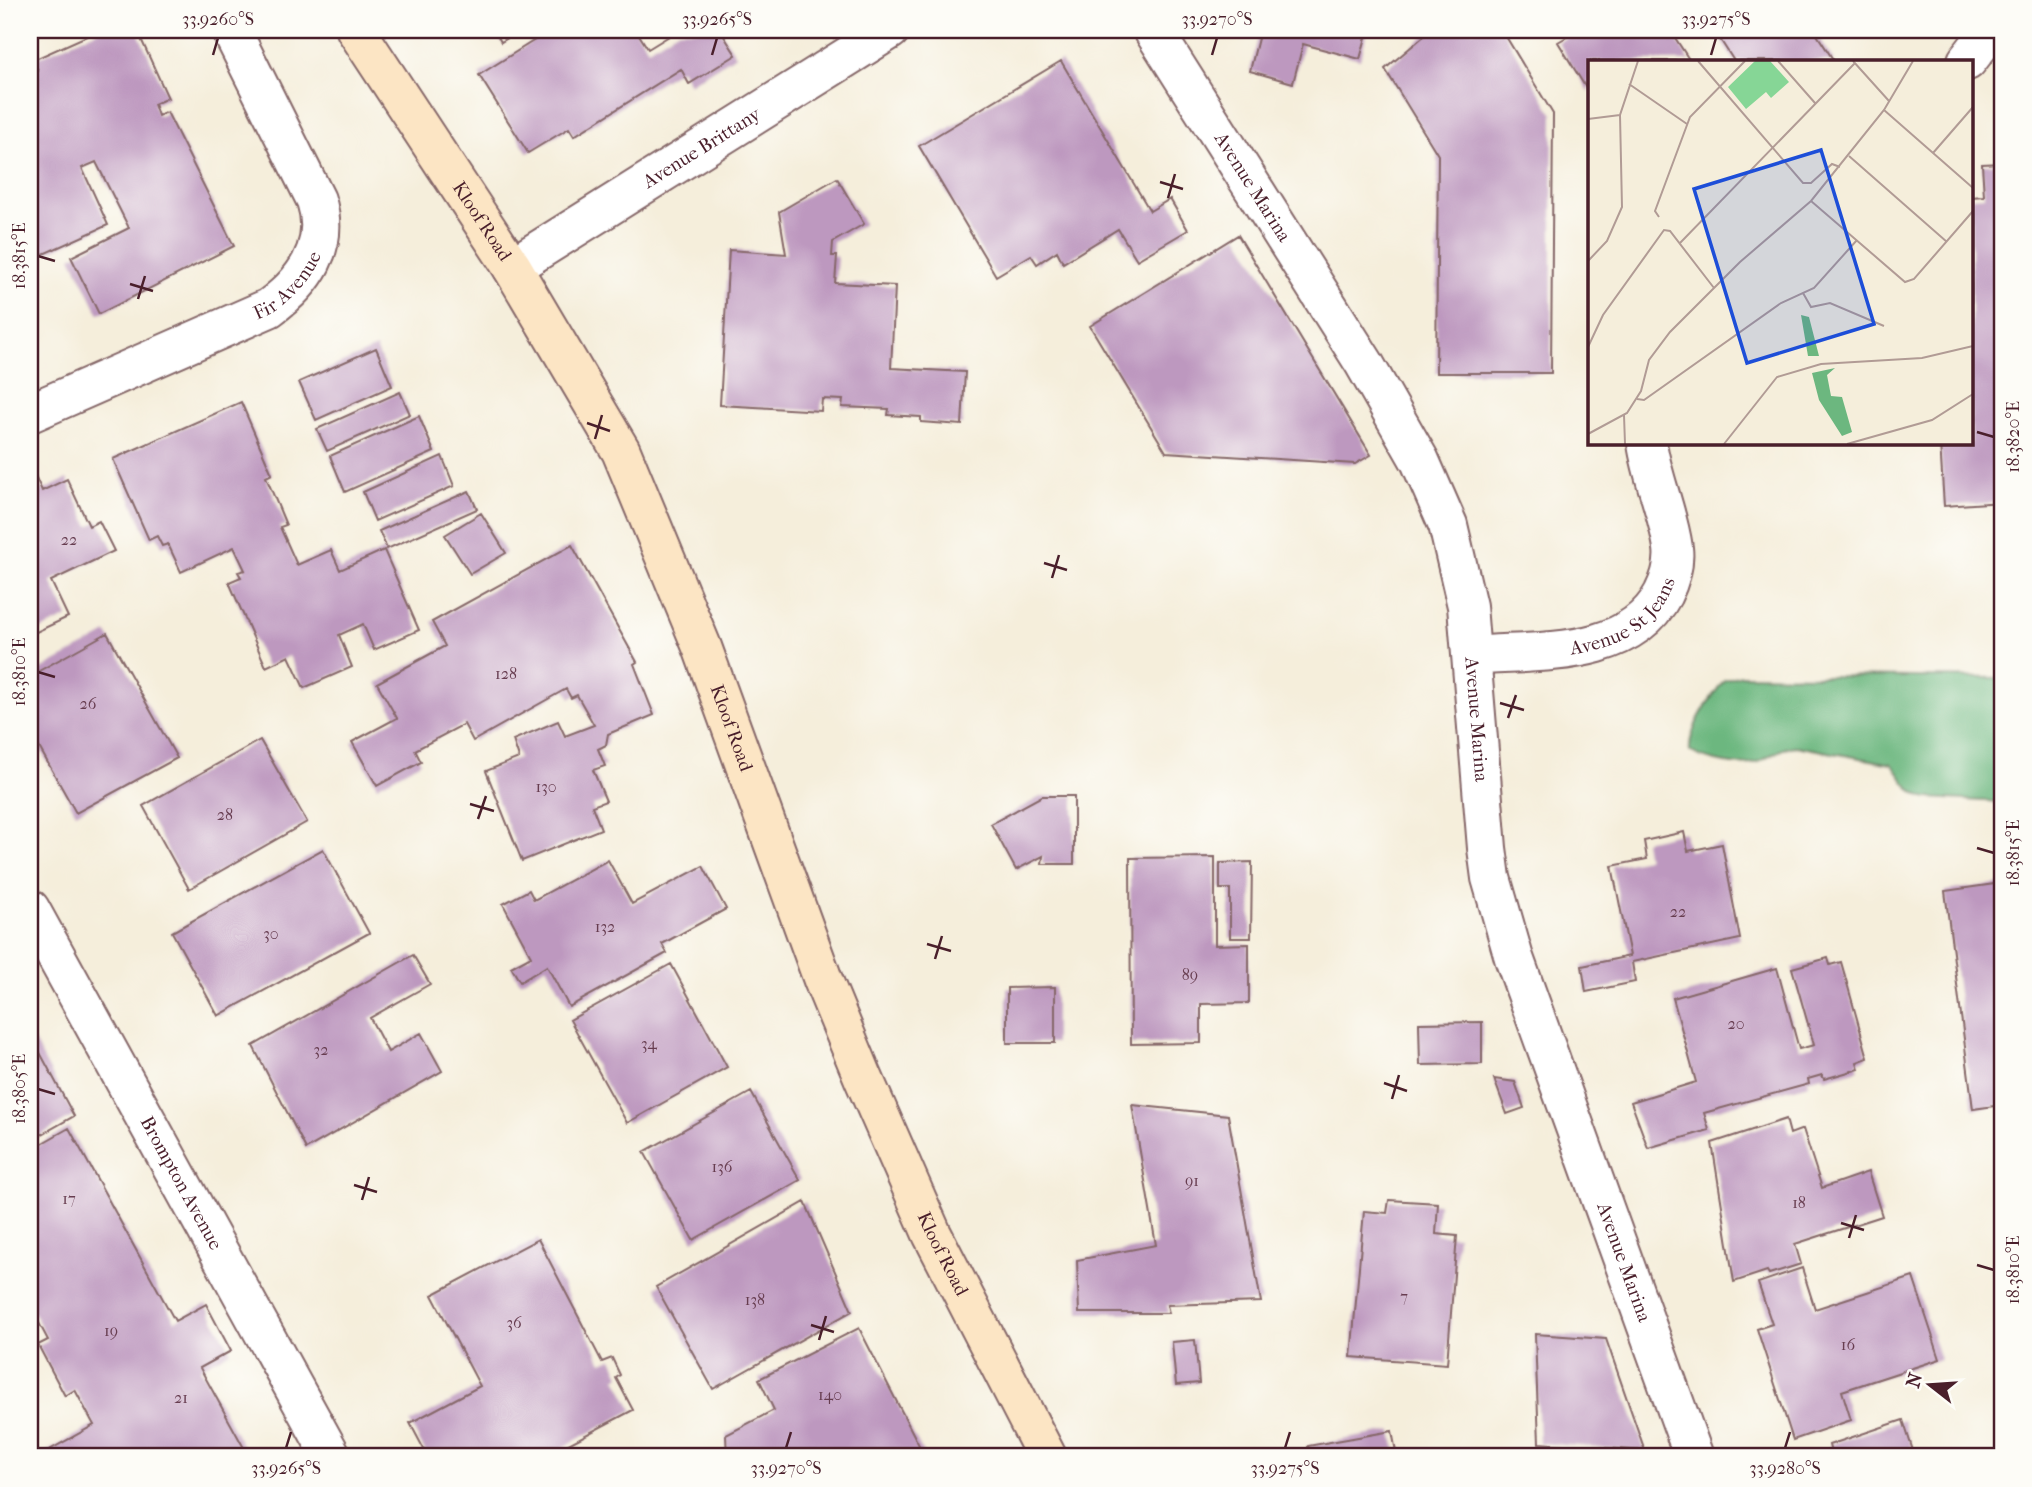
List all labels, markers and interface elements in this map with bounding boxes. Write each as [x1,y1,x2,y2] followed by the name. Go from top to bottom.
[182,9,254,30] text: 33.9260°S
[682,9,752,30] text: 33.9265°S
[1181,9,1253,30] text: 33.9270°S
[1681,9,1751,30] text: 33.9275°S
[1588,60,1972,444] inset map
[638,103,765,194] street label: Avenue Brittany
[1209,128,1295,246] street label: Avenue Marina
[448,177,516,266] street label: Kloof Road
[9,222,30,290] text: 18.3815°E
[250,248,326,324] street label: Fir Avenue
[2003,401,2024,473] text: 18.3820°E
[61,530,77,549] house number: 22
[1567,575,1680,660] street label: Avenue St Jeans
[9,637,30,707] text: 18.3810°E
[1460,655,1493,783] street label: Avenue Marina
[495,664,517,683] house number: 128
[706,682,758,775] street label: Kloof Road
[80,694,97,713] house number: 26
[535,777,557,796] house number: 130
[217,805,233,824] house number: 28
[2003,819,2024,887] text: 18.3815°E
[1670,902,1686,921] house number: 22
[595,917,615,936] house number: 132
[263,924,279,943] house number: 30
[1182,965,1198,984] house number: 89
[1727,1014,1745,1033] house number: 20
[641,1034,658,1053] house number: 34
[314,1040,328,1059] house number: 32
[9,1054,30,1124] text: 18.3805°E
[136,1113,227,1254] street label: Brompton Avenue
[712,1157,733,1176] house number: 136
[1185,1171,1199,1190] house number: 91
[62,1189,76,1208] house number: 17
[1792,1193,1806,1212] house number: 18
[1592,1199,1655,1325] street label: Avenue Marina
[913,1209,973,1300] street label: Kloof Road
[2003,1235,2024,1305] text: 18.3810°E
[1400,1287,1408,1306] house number: 7
[745,1290,765,1309] house number: 138
[506,1313,522,1332] house number: 36
[104,1321,118,1340] house number: 19
[1841,1335,1855,1354] house number: 16
[1896,1350,1966,1420] north arrow
[1902,1370,1927,1390] text: N
[818,1385,842,1404] house number: 140
[174,1388,188,1407] house number: 21
[251,1458,321,1479] text: 33.9265°S
[750,1458,822,1479] text: 33.9270°S
[1250,1458,1320,1479] text: 33.9275°S
[1749,1458,1821,1479] text: 33.9280°S

